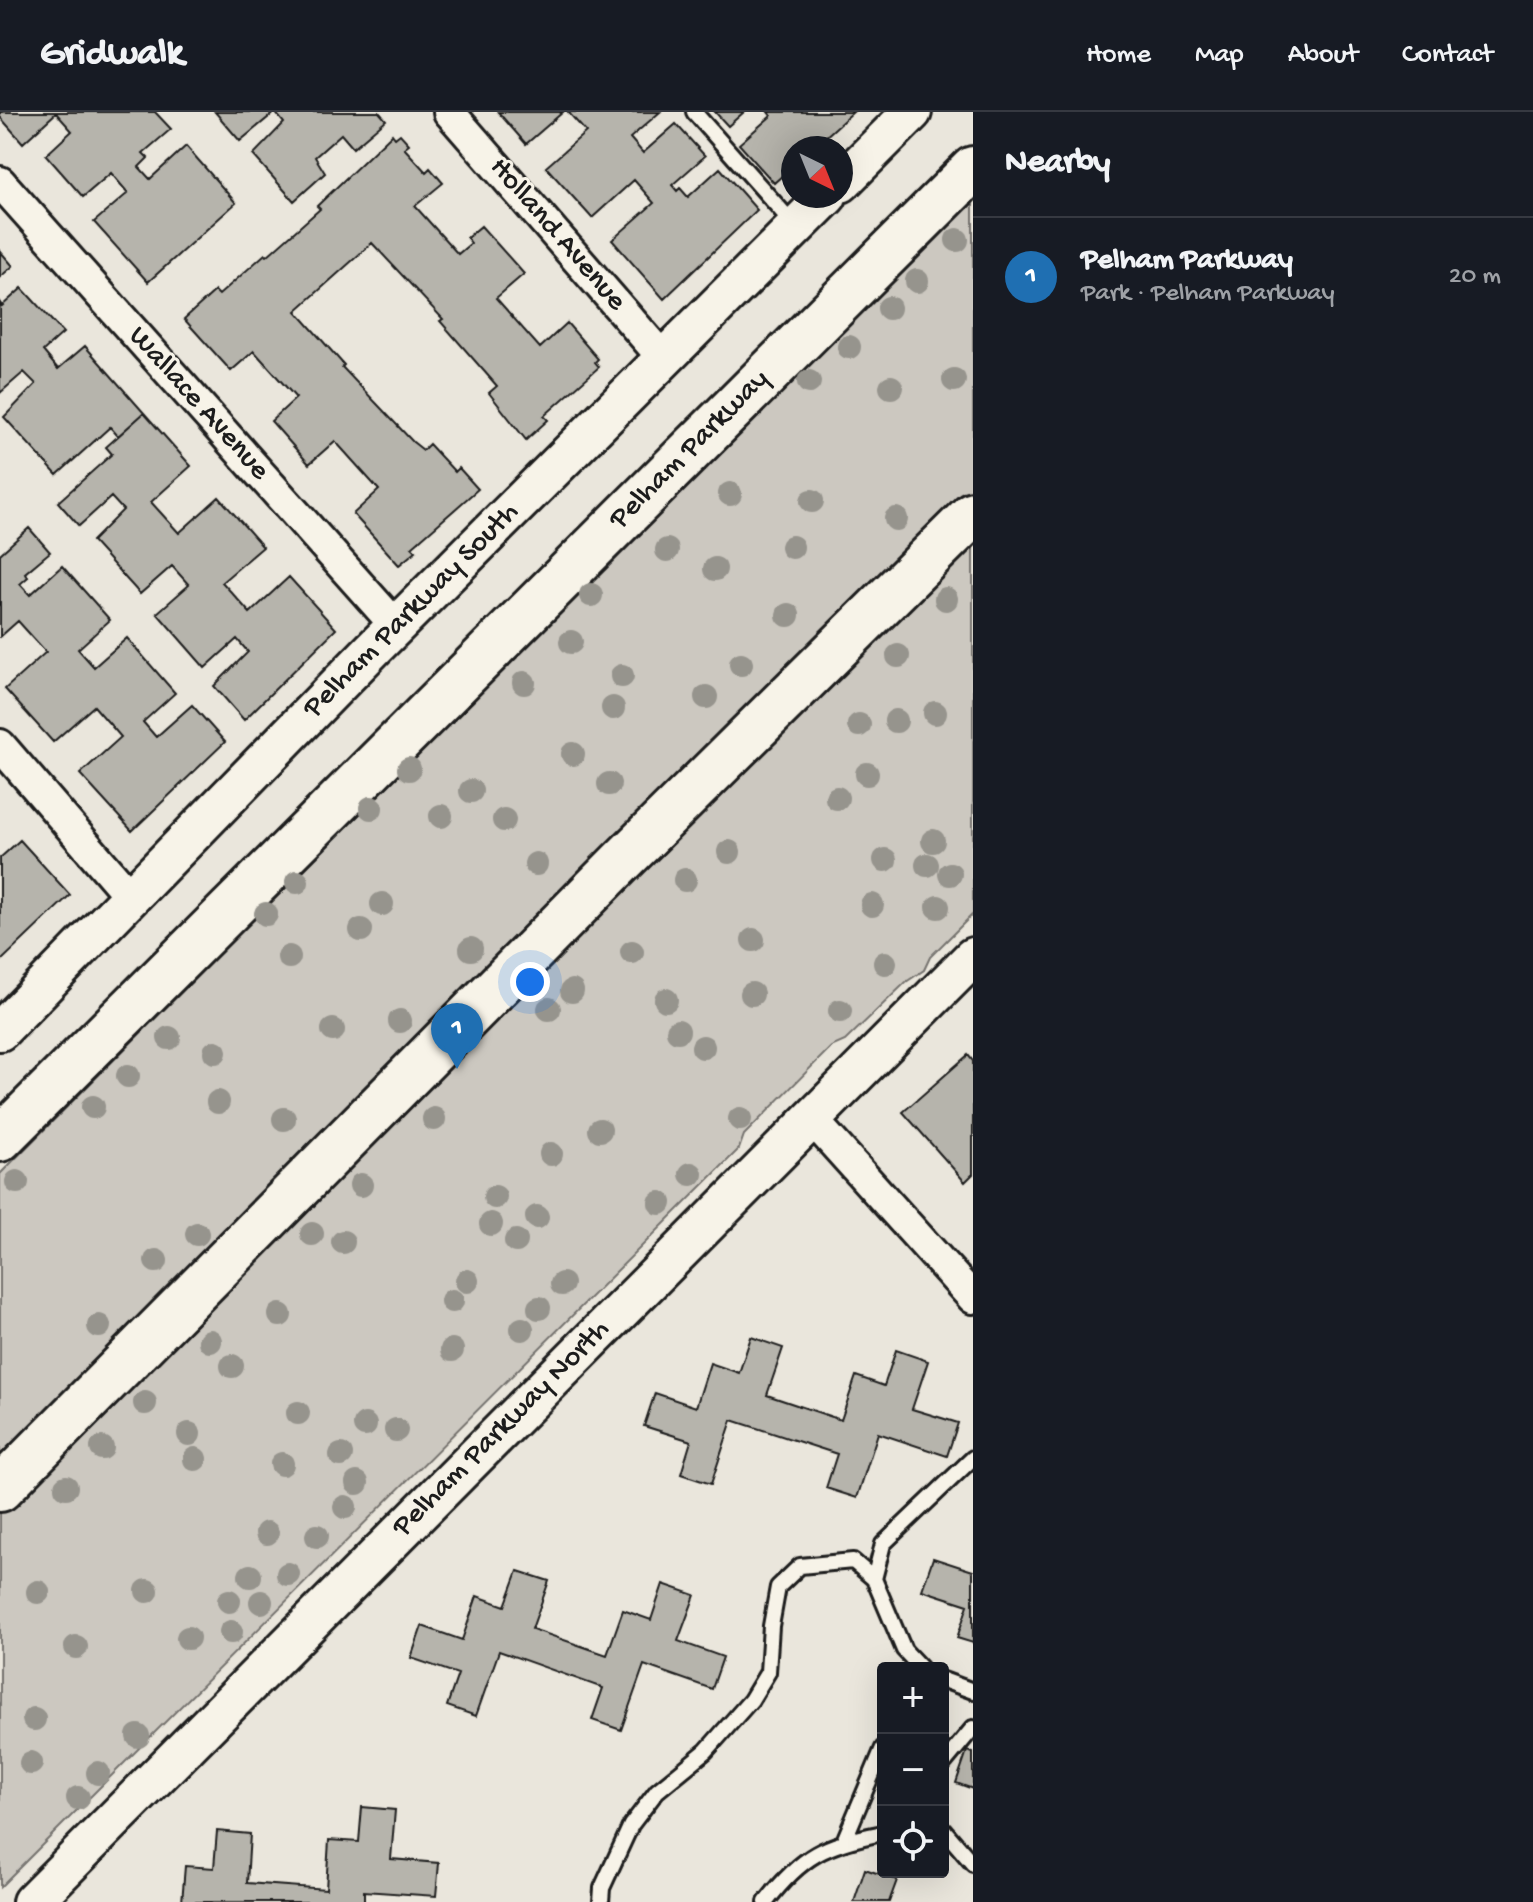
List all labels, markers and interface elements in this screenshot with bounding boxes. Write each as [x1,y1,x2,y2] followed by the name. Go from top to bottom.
[40,33,184,77] text: Gridwalk
[1086,39,1151,72] text: Home
[1195,39,1244,72] text: Map
[1288,39,1358,72] text: About
[1402,39,1493,72] text: Contact
[781,136,853,208] north arrow
[1005,144,1110,184] text: Nearby
[481,151,633,319] street label: Holland Avenue
[1081,244,1293,279] text: Pelham Parkway
[1026,262,1036,293] text: 1
[1449,262,1501,293] text: 20 m
[1081,279,1335,310] text: Park · Pelham Parkway
[120,320,277,489] street label: Wallace Avenue
[602,363,777,538] street label: Pelham Parkway
[296,496,527,727] street label: Pelham Parkway South
[510,962,550,1002] your location
[431,1003,483,1069] pin: 1
[385,1313,618,1546] street label: Pelham Parkway North
[877,1662,949,1878] map controls
[877,1662,949,1734] button: +
[877,1734,949,1806] button: −
[877,1806,949,1878] button: locate

